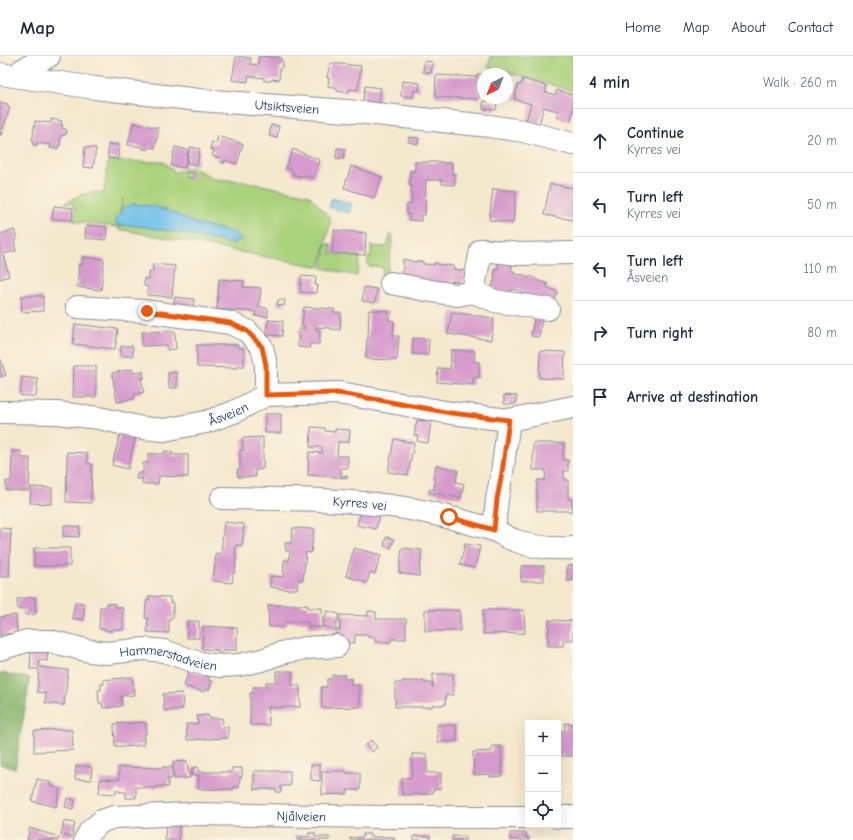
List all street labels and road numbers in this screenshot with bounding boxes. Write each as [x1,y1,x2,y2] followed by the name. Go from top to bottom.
[254,97,320,117] street label: Utsiktsveien
[206,399,251,429] street label: Åsveien
[332,494,388,513] street label: Kyrres vei
[119,642,218,673] street label: Hammerstadveien
[276,808,326,824] street label: Njålveien

